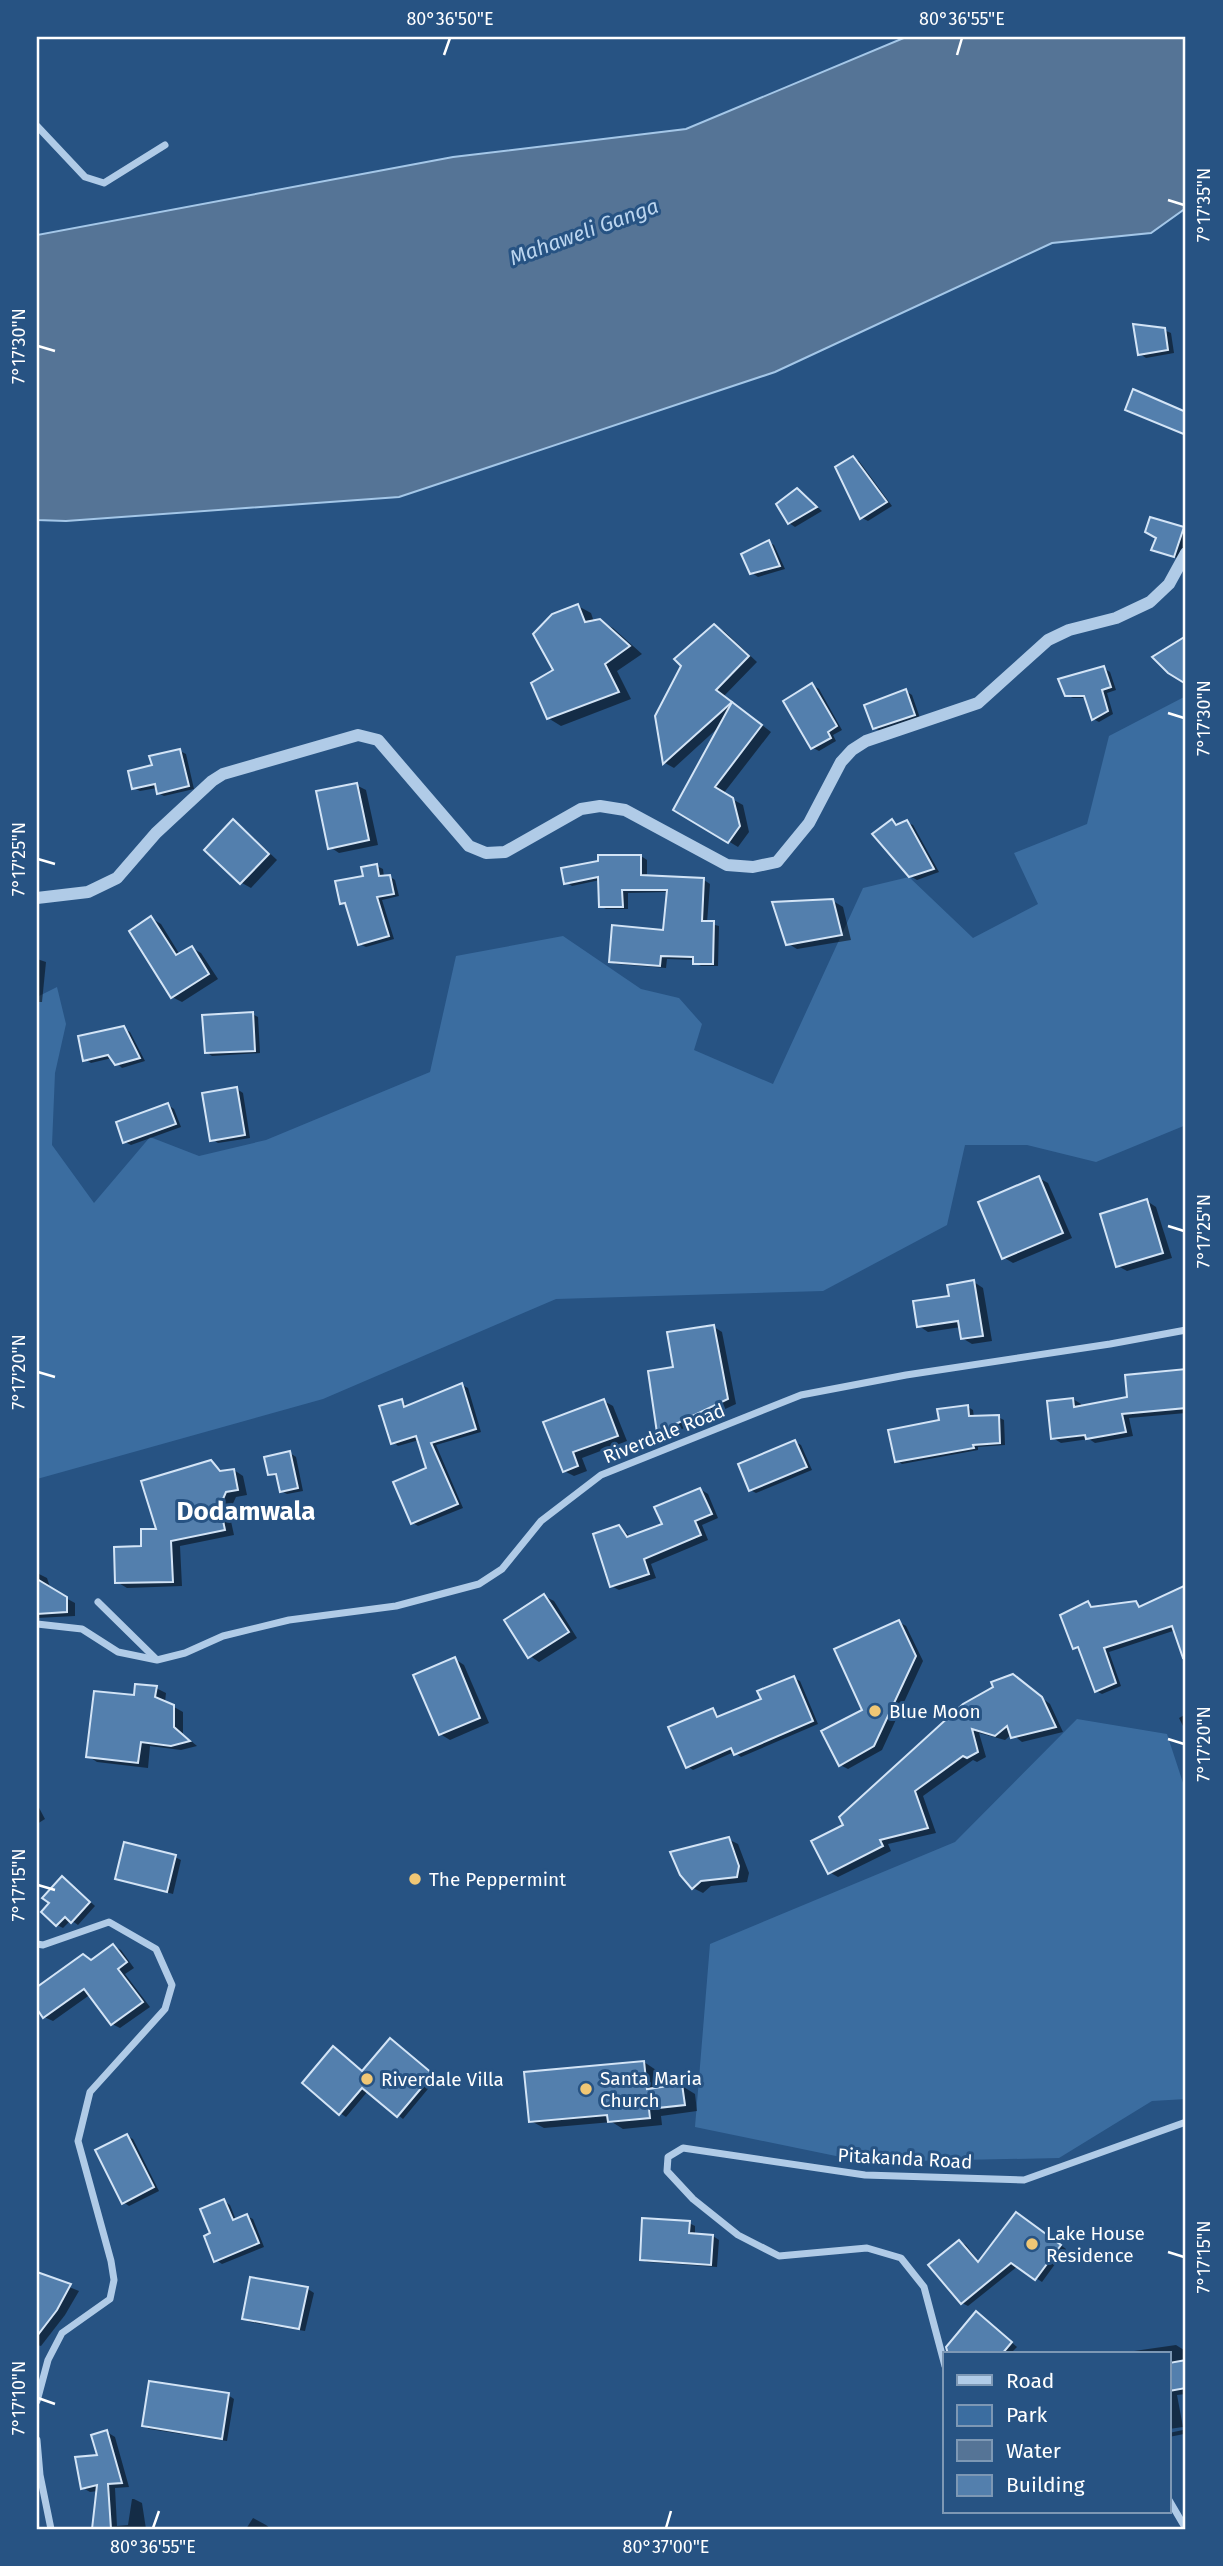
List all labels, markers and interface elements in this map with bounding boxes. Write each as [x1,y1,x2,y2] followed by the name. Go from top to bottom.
[406,8,494,30] text: 80°36'50"E
[919,8,1005,30] text: 80°36'55"E
[1193,168,1215,242] text: 7°17'35"N
[506,193,662,271] water label: Mahaweli Ganga
[8,308,30,384] text: 7°17'30"N
[1193,680,1215,756] text: 7°17'30"N
[8,822,30,896] text: 7°17'25"N
[1193,1194,1215,1268] text: 7°17'25"N
[8,1334,30,1410] text: 7°17'20"N
[600,1399,729,1468] street label: Riverdale Road
[177,1496,315,1527] district label: Dodamwala
[889,1700,981,1723] place label: Blue Moon
[867,1703,883,1719] marker: Blue Moon
[1193,1706,1215,1782] text: 7°17'20"N
[8,1848,30,1922] text: 7°17'15"N
[429,1868,566,1891] place label: The Peppermint
[407,1871,423,1887] marker: The Peppermint
[600,2067,702,2112] place label: Santa Maria Church
[381,2068,504,2091] place label: Riverdale Villa
[359,2071,375,2087] marker: Riverdale Villa
[578,2081,594,2097] marker: Santa Maria Church
[837,2143,973,2174] street label: Pitakanda Road
[1193,2220,1215,2294] text: 7°17'15"N
[1046,2222,1145,2267] place label: Lake House Residence
[1024,2236,1040,2252] marker: Lake House Residence
[943,2352,1170,2514] legend
[8,2361,30,2435] text: 7°17'10"N
[1006,2368,1054,2394] text: Road
[1006,2402,1048,2428] text: Park
[1006,2438,1061,2464] text: Water
[1006,2472,1085,2498] text: Building
[110,2536,196,2558] text: 80°36'55"E
[623,2536,709,2558] text: 80°37'00"E

